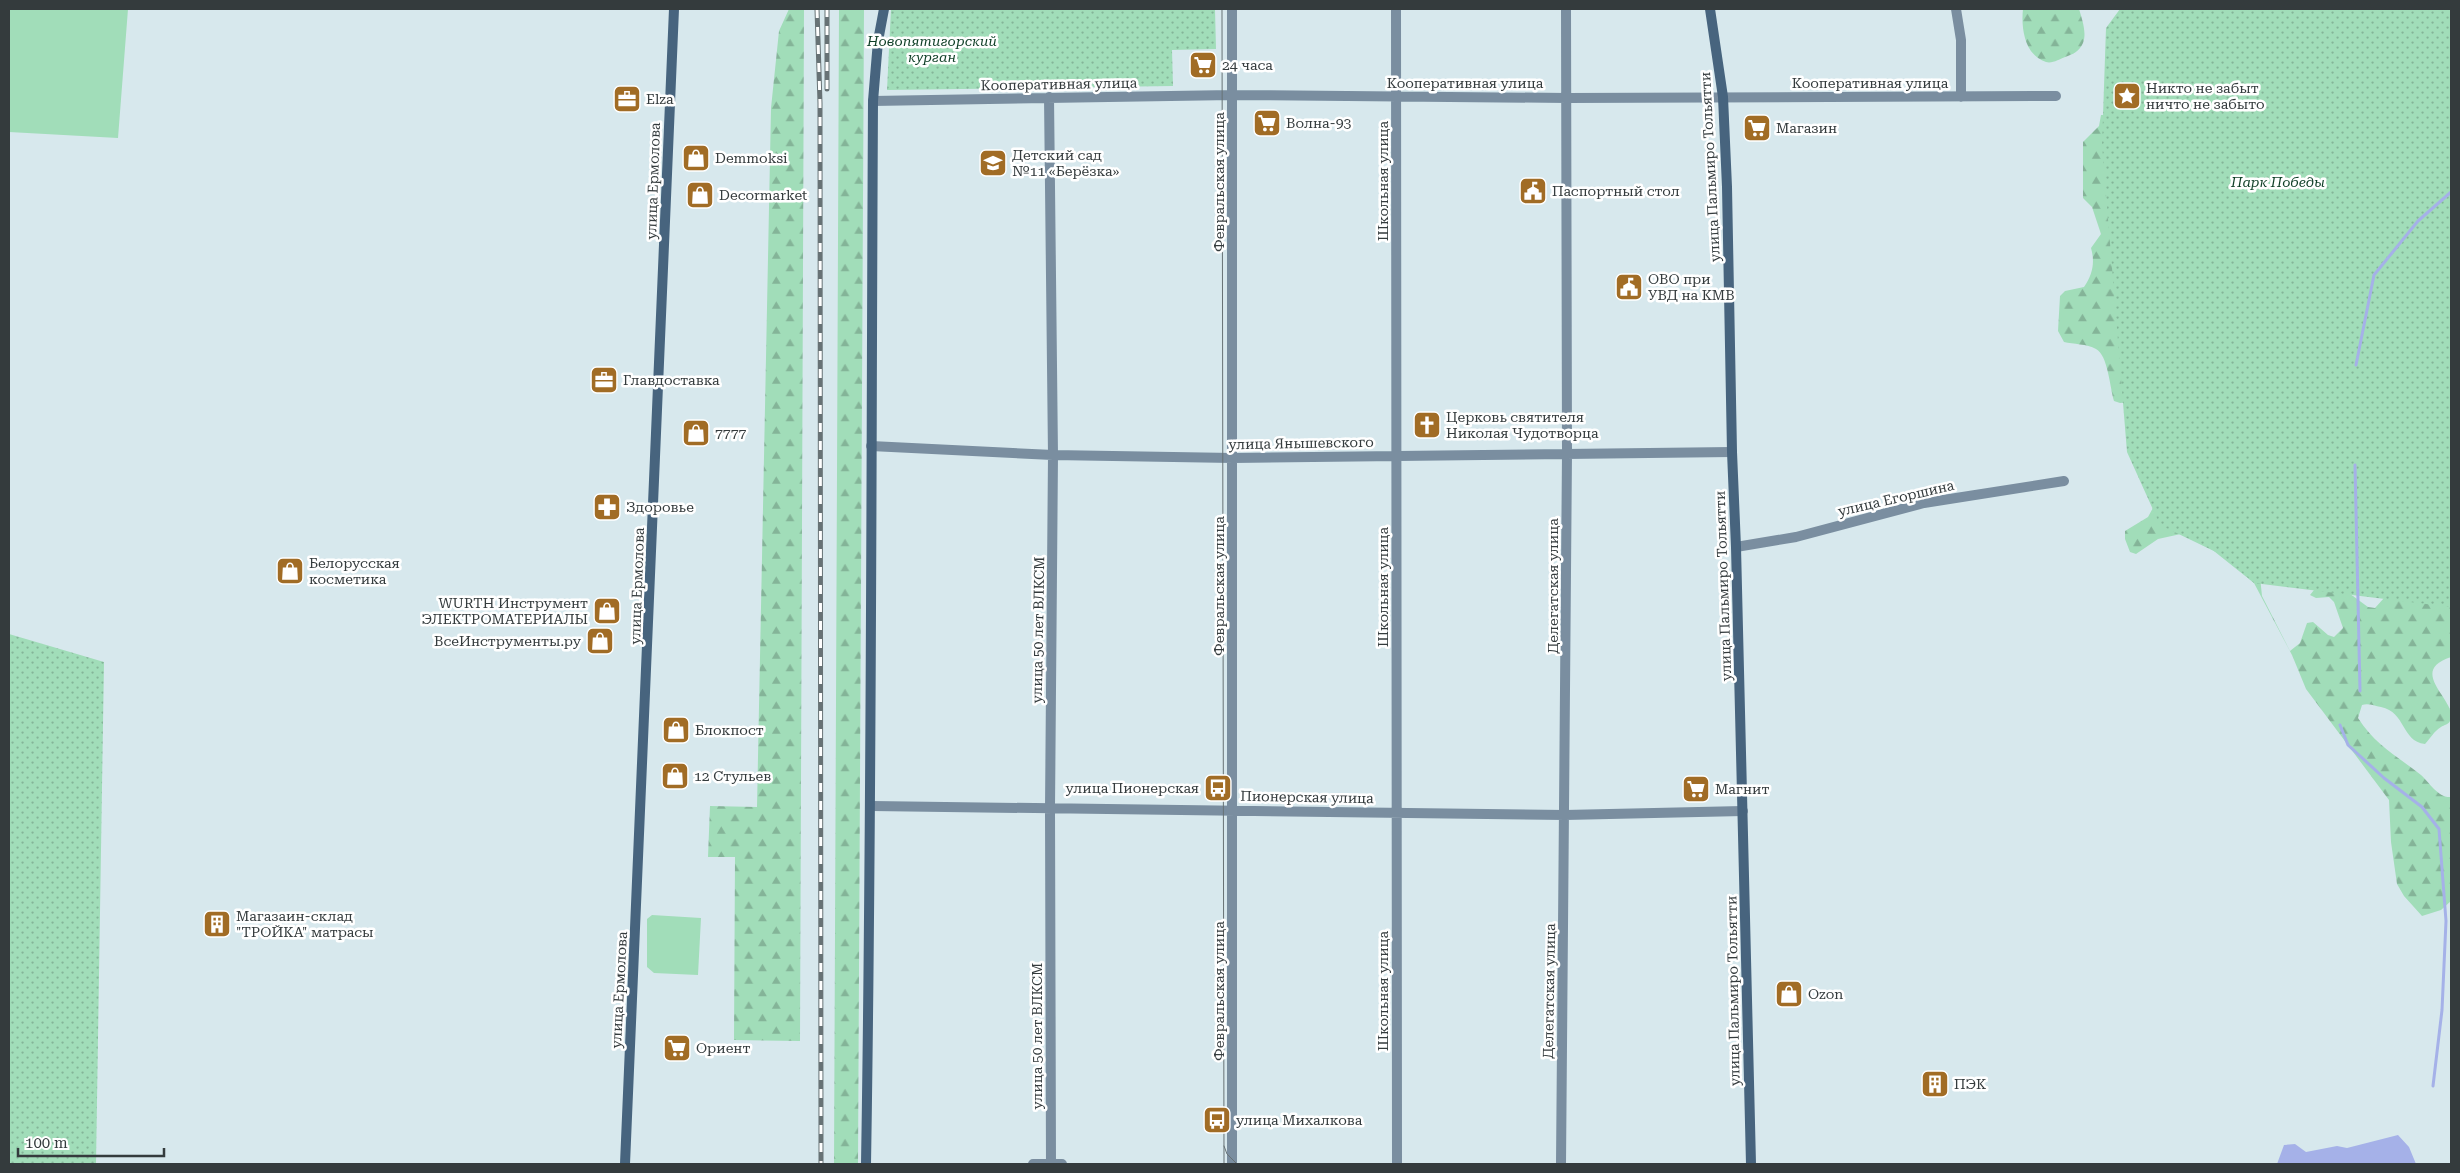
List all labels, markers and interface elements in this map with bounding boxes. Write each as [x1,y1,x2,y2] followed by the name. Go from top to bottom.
[866,33,997,65] park label: Новопятигорский курган
[1188,50,1218,80] supermarket icon: 24 часа
[1222,57,1273,73] place label: 24 часа
[1697,71,1723,263] street label: улица Пальмиро Тольятти
[981,75,1138,93] street label: Кооперативная улица
[1387,75,1544,91] street label: Кооперативная улица
[1792,75,1949,91] street label: Кооперативная улица
[2146,80,2265,112] place label: Никто не забыт ничто не забыто
[2112,81,2142,111] place icon: Никто не забыт ничто не забыто
[612,84,642,114] office icon: Elza
[646,91,674,107] place label: Elza
[1252,108,1282,138] supermarket icon: Волна-93
[1211,112,1227,252] street label: Февральская улица
[1742,113,1772,143] supermarket icon: Магазин
[1286,115,1352,131] place label: Волна-93
[1375,120,1391,241] street label: Школьная улица
[1776,120,1837,136] place label: Магазин
[643,122,663,240] street label: улица Ермолова
[681,143,711,173] shop icon: Demmoksi
[1012,147,1120,179] place label: Детский сад №11 «Берёзка»
[978,148,1008,178] school or university icon: Детский сад №11 «Берёзка»
[715,150,788,166] place label: Demmoksi
[2230,174,2325,190] park label: Парк Победы
[1518,176,1548,206] public building icon: Паспортный стол
[685,180,715,210] shop icon: Decormarket
[1552,183,1680,199] place label: Паспортный стол
[719,187,807,203] place label: Decormarket
[1648,271,1735,303] place label: ОВО при УВД на КМВ
[1614,272,1644,302] public building icon: ОВО при УВД на КМВ
[589,365,619,395] office icon: Главдоставка
[623,372,720,388] place label: Главдоставка
[1446,409,1599,441] place label: Церковь святителя Николая Чудотворца
[1412,410,1442,440] church icon: Церковь святителя Николая Чудотворца
[681,418,711,448] shop icon: 7777
[715,425,747,441] place label: 7777
[1228,434,1374,452] street label: улица Янышевского
[1836,477,1956,519] street label: улица Егоршина
[1712,491,1734,681] street label: улица Пальмиро Тольятти
[592,492,622,522] pharmacy icon: Здоровье
[626,499,694,515] place label: Здоровье
[1211,516,1227,656] street label: Февральская улица
[1545,518,1561,654] street label: Делегатская улица
[1375,526,1391,647] street label: Школьная улица
[627,527,647,645] street label: улица Ермолова
[309,555,400,587] place label: Белорусская косметика
[275,556,305,586] shop icon: Белорусская косметика
[1029,556,1047,704] street label: улица 50 лет ВЛКСМ
[421,595,588,627] place label: WURTH Инструмент ЭЛЕКТРОМАТЕРИАЛЫ
[592,596,622,626] shop icon: WURTH Инструмент ЭЛЕКТРОМАТЕРИАЛЫ
[585,626,615,656] shop icon: ВсеИнструменты.ру
[434,633,582,649] place label: ВсеИнструменты.ру
[661,715,691,745] shop icon: Блокпост
[695,722,764,738] place label: Блокпост
[660,761,690,791] shop icon: 12 Стульев
[694,768,771,784] place label: 12 Стульев
[1203,773,1233,803] bus stop icon: улица Пионерская
[1681,774,1711,804] supermarket icon: Магнит
[1066,780,1199,796] place label: улица Пионерская
[1715,781,1769,797] place label: Магнит
[1240,788,1374,806] street label: Пионерская улица
[1723,896,1743,1086] street label: улица Пальмиро Тольятти
[236,908,374,940] place label: Магазаин-склад "ТРОЙКА" матрасы
[202,909,232,939] building icon: Магазаин-склад "ТРОЙКА" матрасы
[1211,921,1227,1061] street label: Февральская улица
[1540,923,1558,1059] street label: Делегатская улица
[1375,930,1391,1051] street label: Школьная улица
[608,931,630,1049] street label: улица Ермолова
[1029,963,1045,1109] street label: улица 50 лет ВЛКСМ
[1774,979,1804,1009] shop icon: Ozon
[1808,986,1843,1002] place label: Ozon
[662,1033,692,1063] supermarket icon: Ориент
[696,1040,750,1056] place label: Ориент
[1920,1069,1950,1099] building icon: ПЭК
[1954,1076,1986,1092] place label: ПЭК
[1202,1105,1232,1135] bus stop icon: улица Михалкова
[1236,1112,1363,1128] place label: улица Михалкова
[18,1126,164,1158] scale bar
[25,1134,68,1152] text: 100 m

